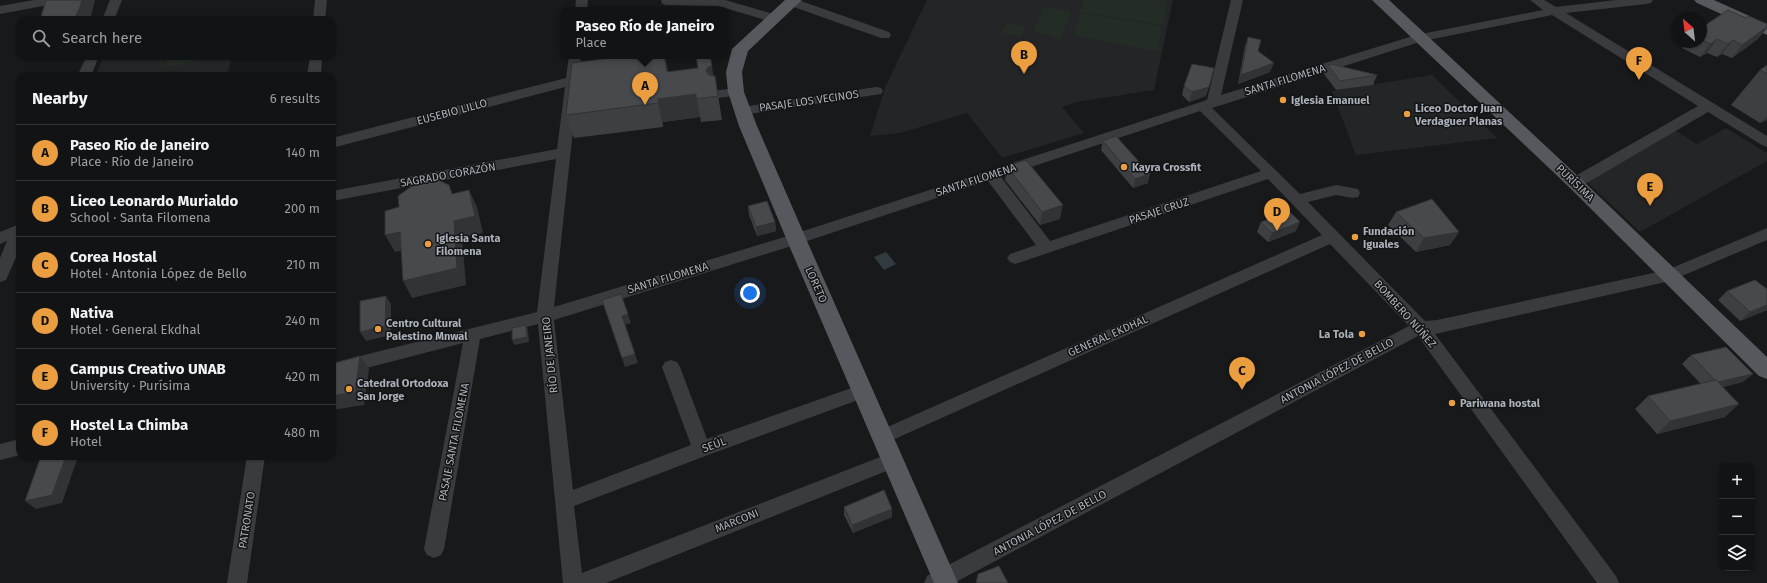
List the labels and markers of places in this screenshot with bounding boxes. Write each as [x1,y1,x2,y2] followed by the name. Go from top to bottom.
[1011,41,1037,74] pin: B
[1626,47,1652,80] pin: F
[632,72,658,105] pin: A
[1291,94,1370,107] place label: Iglesia Emanuel
[1278,95,1288,105] marker: Iglesia Emanuel
[1414,102,1503,128] place label: Liceo Doctor Juan Verdaguer Planas
[1402,109,1412,119] marker: Liceo Doctor Juan Verdaguer Planas
[1132,161,1202,174] place label: Kayra Crossfit
[1119,162,1129,172] marker: Kayra Crossfit
[1637,173,1663,206] pin: E
[1264,198,1290,231] pin: D
[1363,225,1414,251] place label: Fundación Iguales
[436,232,500,258] place label: Iglesia Santa Filomena
[1350,232,1360,242] marker: Fundación Iguales
[423,239,433,249] marker: Iglesia Santa Filomena
[386,317,468,343] place label: Centro Cultural Palestino Mnwal
[373,324,383,334] marker: Centro Cultural Palestino Mnwal
[1319,328,1354,341] place label: La Tola
[1357,329,1367,339] marker: La Tola
[1229,357,1255,390] pin: C
[357,377,449,403] place label: Catedral Ortodoxa San Jorge
[344,384,354,394] marker: Catedral Ortodoxa San Jorge
[1460,397,1541,410] place label: Pariwana hostal
[1447,398,1457,408] marker: Pariwana hostal

